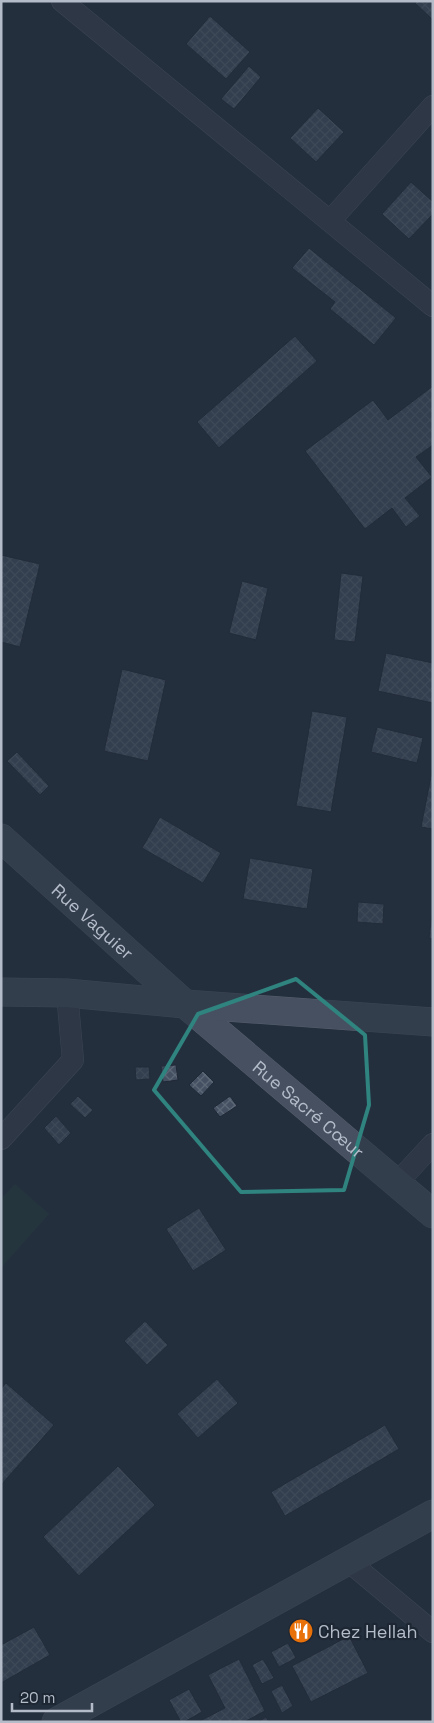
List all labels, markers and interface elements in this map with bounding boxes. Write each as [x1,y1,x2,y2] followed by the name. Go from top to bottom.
[47,878,139,964] street label: Rue Vaguier
[248,1055,369,1163] street label: Rue Sacré Cœur
[288,1618,314,1644] restaurant icon: Chez Hellah
[318,1620,418,1643] place label: Chez Hellah
[12,1680,92,1712] scale bar
[20,1688,55,1707] text: 20 m

